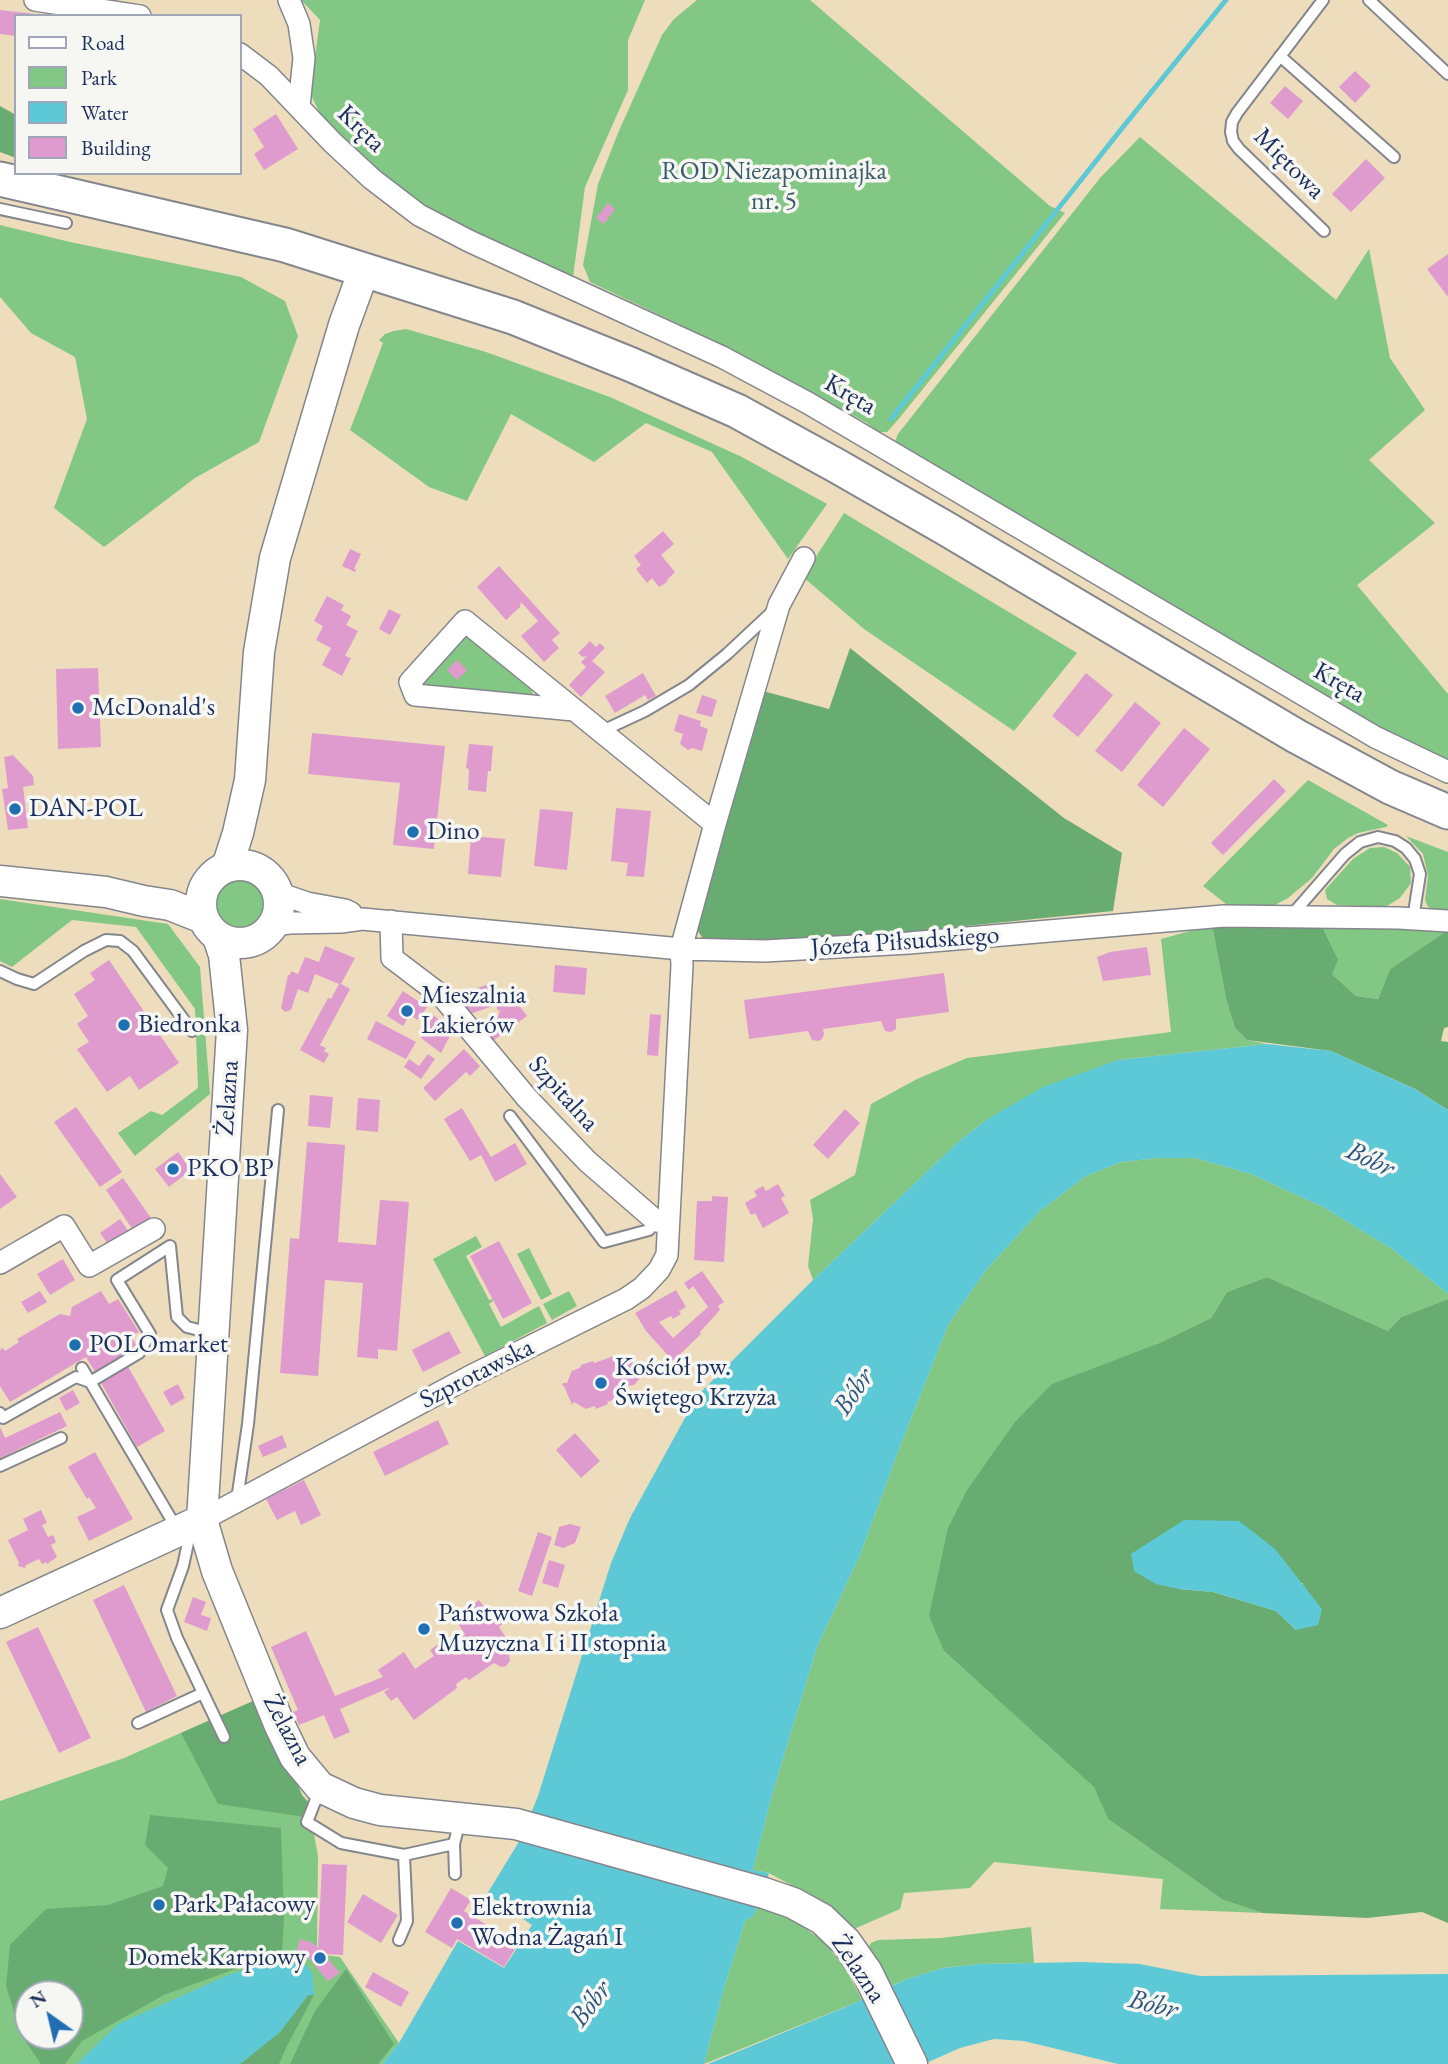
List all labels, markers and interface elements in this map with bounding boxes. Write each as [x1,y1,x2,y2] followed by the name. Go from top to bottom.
[14,14,242,175] legend
[81,29,125,56] text: Road
[81,64,117,91] text: Park
[81,99,128,126] text: Water
[330,99,392,159] street label: Kręta
[1247,122,1331,206] street label: Miętowa
[81,134,151,161] text: Building
[661,156,887,218] park label: ROD Niezapominajka nr. 5
[818,368,882,422] street label: Kręta
[1307,656,1371,710] street label: Kręta
[92,692,215,724] place label: McDonald's
[70,700,86,716] marker: McDonald's
[29,793,143,825] place label: DAN-POL
[7,801,23,817] marker: DAN-POL
[427,816,480,848] place label: Dino
[405,824,421,840] marker: Dino
[810,920,1000,964] street label: Józefa Piłsudskiego
[421,980,526,1042] place label: Mieszalnia Lakierów
[399,1003,415,1019] marker: Mieszalnia Lakierów
[138,1009,241,1041] place label: Biedronka
[116,1017,132,1033] marker: Biedronka
[521,1050,605,1138] street label: Szpitalna
[210,1059,246,1137] street label: Żelazna
[1341,1134,1399,1186] water label: Bóbr
[187,1153,274,1185] place label: PKO BP
[165,1161,181,1177] marker: PKO BP
[89,1329,228,1361] place label: POLOmarket
[415,1332,539,1416] street label: Szprotawska
[67,1337,83,1353] marker: POLOmarket
[615,1352,777,1414] place label: Kościół pw. Świętego Krzyża
[826,1362,882,1422] water label: Bóbr
[593,1375,609,1391] marker: Kościół pw. Świętego Krzyża
[438,1598,667,1660] place label: Państwowa Szkoła Muzyczna I i II stopnia
[416,1621,432,1637] marker: Państwowa Szkoła Muzyczna I i II stopnia
[255,1689,319,1771] street label: Żelazna
[173,1889,315,1921] place label: Park Pałacowy
[471,1892,623,1954] place label: Elektrownia Wodna Żagań I
[151,1897,167,1913] marker: Park Pałacowy
[449,1915,465,1931] marker: Elektrownia Wodna Żagań I
[824,1929,892,2009] street label: Żelazna
[127,1942,306,1974] place label: Domek Karpiowy
[312,1950,328,1966] marker: Domek Karpiowy
[563,1974,619,2034] water label: Bóbr
[14,1980,84,2050] north arrow
[1125,1983,1181,2027] water label: Bóbr
[25,1984,51,2013] text: N

